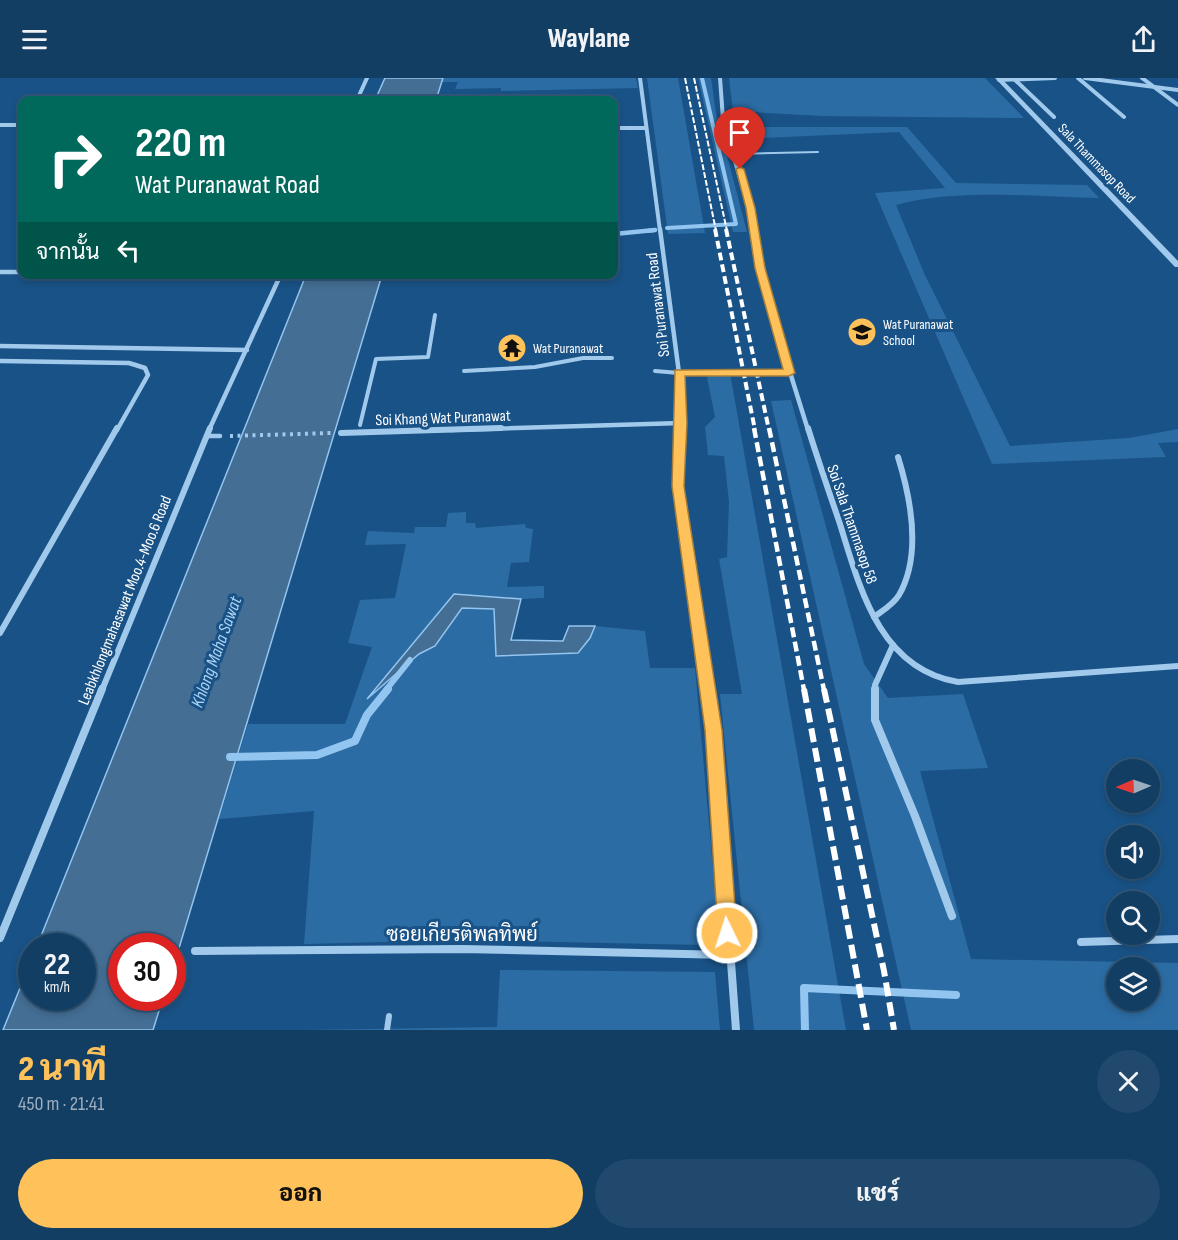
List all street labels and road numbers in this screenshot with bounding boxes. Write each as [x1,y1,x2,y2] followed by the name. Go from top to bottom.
[1054,120,1139,207] street label: Sala Thammasop Road
[643,252,674,358] street label: Soi Puranawat Road
[375,407,511,430] street label: Soi Khang Wat Puranawat
[822,462,881,587] street label: Soi Sala Thammasop 58
[75,493,176,708] street label: Leabkhlongmahasawat Moo.4-Moo.6 Road
[386,920,538,947] street label: ซอยเกียรติพลทิพย์

